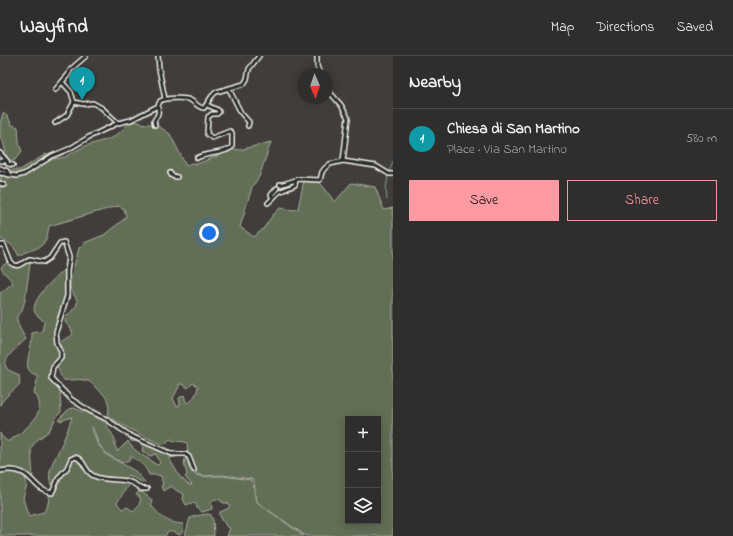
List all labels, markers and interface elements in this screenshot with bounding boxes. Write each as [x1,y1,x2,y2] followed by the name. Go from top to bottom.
[20,14,88,41] text: Wayfind
[551,17,574,38] text: Map
[596,17,654,38] text: Directions
[676,17,713,38] text: Saved
[69,67,95,100] pin: 1
[297,68,333,104] north arrow
[409,70,461,95] text: Nearby
[447,118,580,140] text: Chiesa di San Martino
[420,129,424,148] text: 1
[686,129,717,148] text: 580 m
[447,140,567,159] text: Place · Via San Martino
[409,180,559,221] button: Save
[567,180,717,221] button: Share
[199,223,219,243] your location
[345,416,381,524] map controls
[345,416,381,452] button: +
[345,452,381,488] button: −
[345,488,381,524] button: layers

